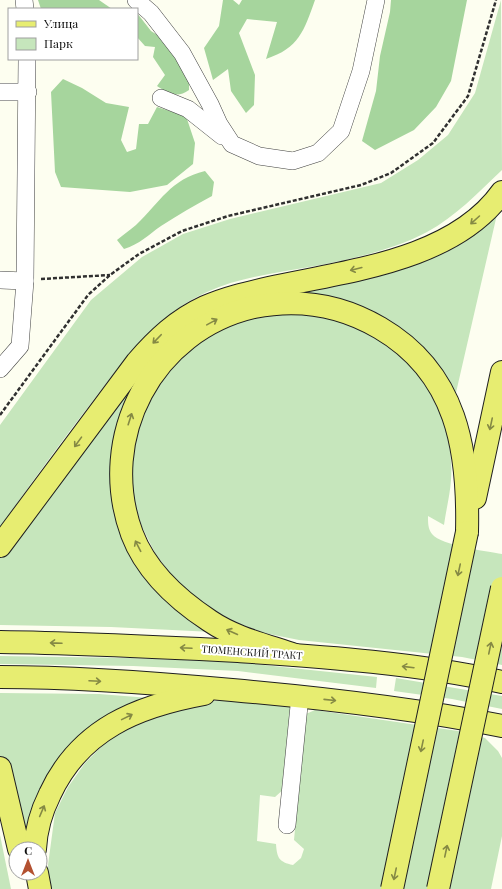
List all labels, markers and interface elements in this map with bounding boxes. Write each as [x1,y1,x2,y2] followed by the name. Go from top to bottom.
[8,8,138,60] legend
[43,15,78,31] text: Улица
[44,35,73,51] text: Парк
[470,215,480,224] one-way arrow
[350,266,363,274] one-way arrow
[206,318,218,325] one-way arrow
[153,334,162,344] one-way arrow
[127,413,134,426] one-way arrow
[486,417,494,430] one-way arrow
[74,436,82,447] one-way arrow
[134,540,141,552] one-way arrow
[455,564,463,577] one-way arrow
[226,628,238,635] one-way arrow
[50,640,63,647] one-way arrow
[201,641,303,663] street label: ТЮМЕНСКИЙ ТРАКТ
[486,641,494,654] one-way arrow
[180,645,193,652] one-way arrow
[402,663,415,670] one-way arrow
[88,677,101,684] one-way arrow
[323,696,336,703] one-way arrow
[120,713,132,720] one-way arrow
[417,739,425,752] one-way arrow
[39,805,47,817] one-way arrow
[8,841,48,881] north arrow
[24,843,32,858] text: С
[443,845,451,858] one-way arrow
[390,867,398,880] one-way arrow

